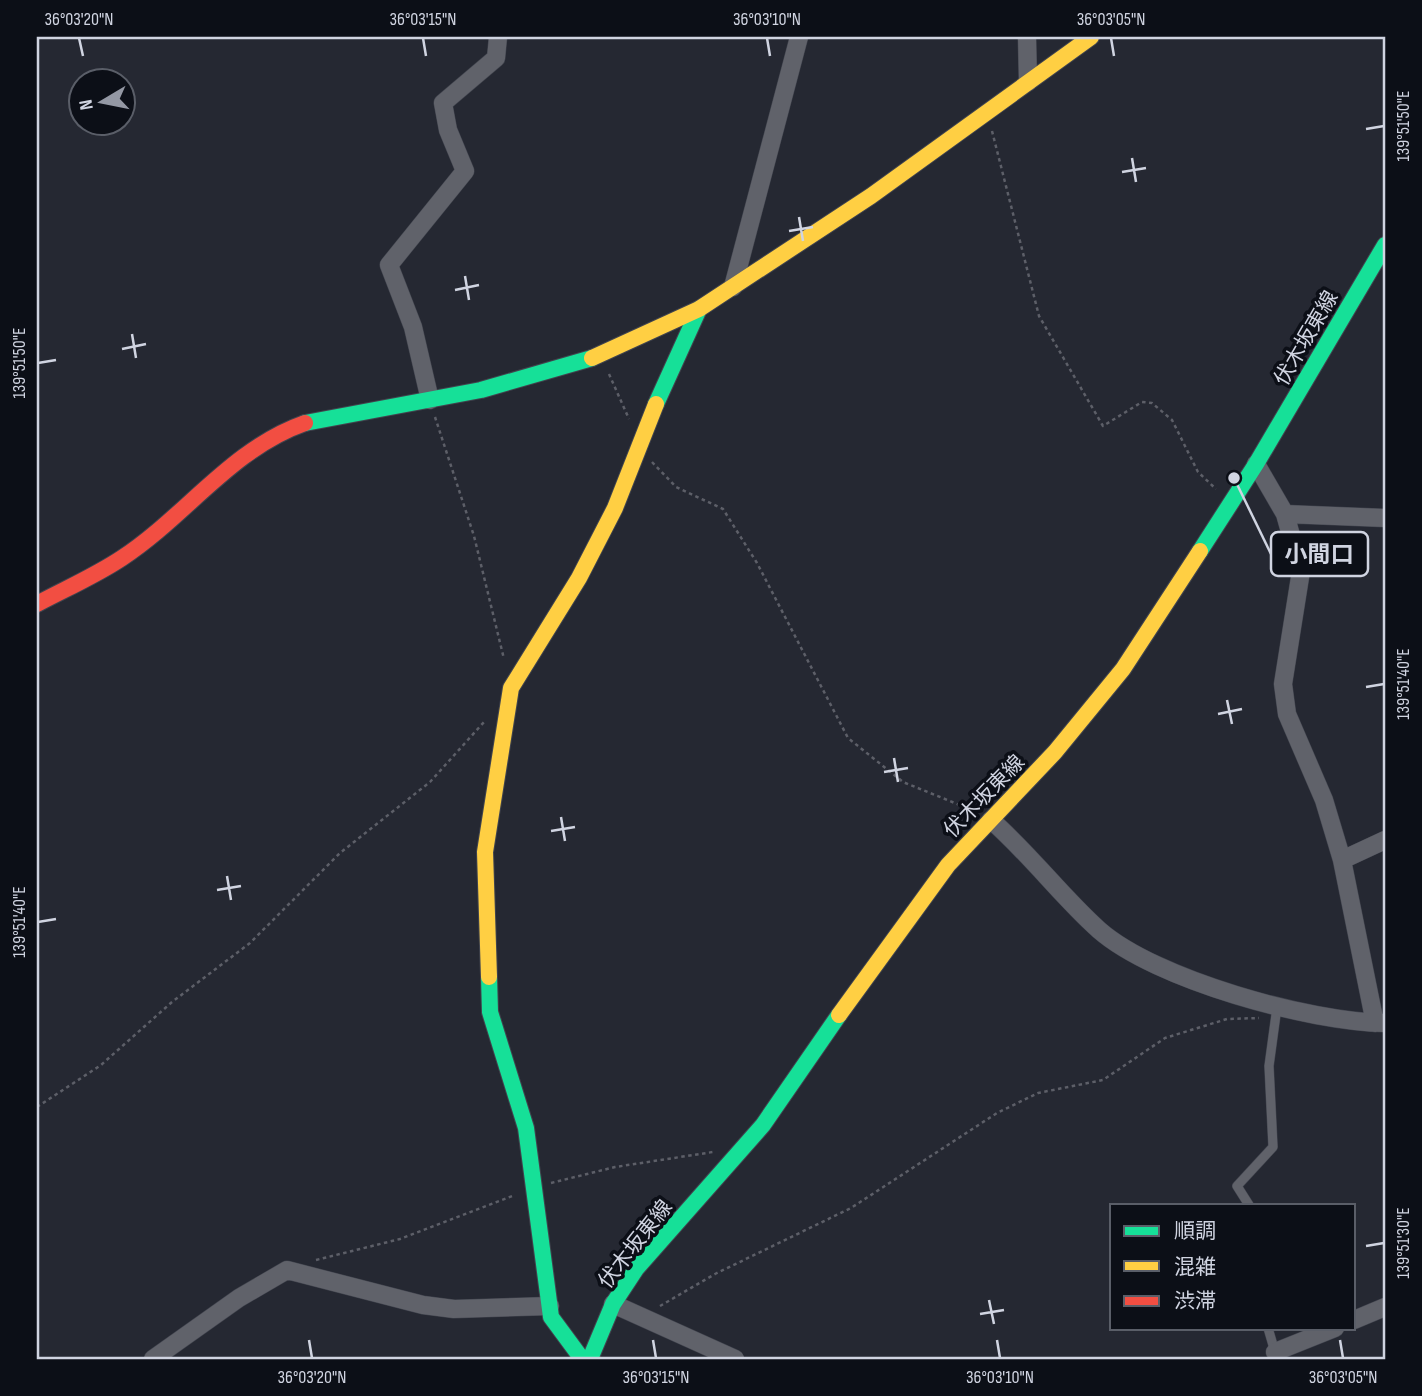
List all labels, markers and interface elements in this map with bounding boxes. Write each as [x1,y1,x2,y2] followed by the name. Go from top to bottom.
[45,9,113,30] text: 36°03'20"N
[390,9,457,30] text: 36°03'15"N
[733,9,801,30] text: 36°03'10"N
[1077,9,1145,30] text: 36°03'05"N
[66,66,136,136] north arrow
[1393,90,1414,162] text: 139°51'50"E
[75,98,99,112] text: N
[1269,287,1344,390] street label: 伏木坂東線
[9,327,30,399] text: 139°51'50"E
[1271,532,1368,576] callout: 小間口
[1285,541,1354,569] text: 小間口
[1393,648,1414,720] text: 139°51'40"E
[939,750,1030,843] street label: 伏木坂東線
[9,886,30,958] text: 139°51'40"E
[593,1195,678,1293] street label: 伏木坂東線
[1110,1204,1356,1330] legend
[1393,1207,1414,1279] text: 139°51'30"E
[1174,1219,1216,1244] text: 順調
[1174,1255,1216,1280] text: 混雑
[1174,1289,1216,1314] text: 渋滞
[278,1367,346,1388] text: 36°03'20"N
[623,1367,690,1388] text: 36°03'15"N
[966,1367,1034,1388] text: 36°03'10"N
[1309,1367,1377,1388] text: 36°03'05"N

